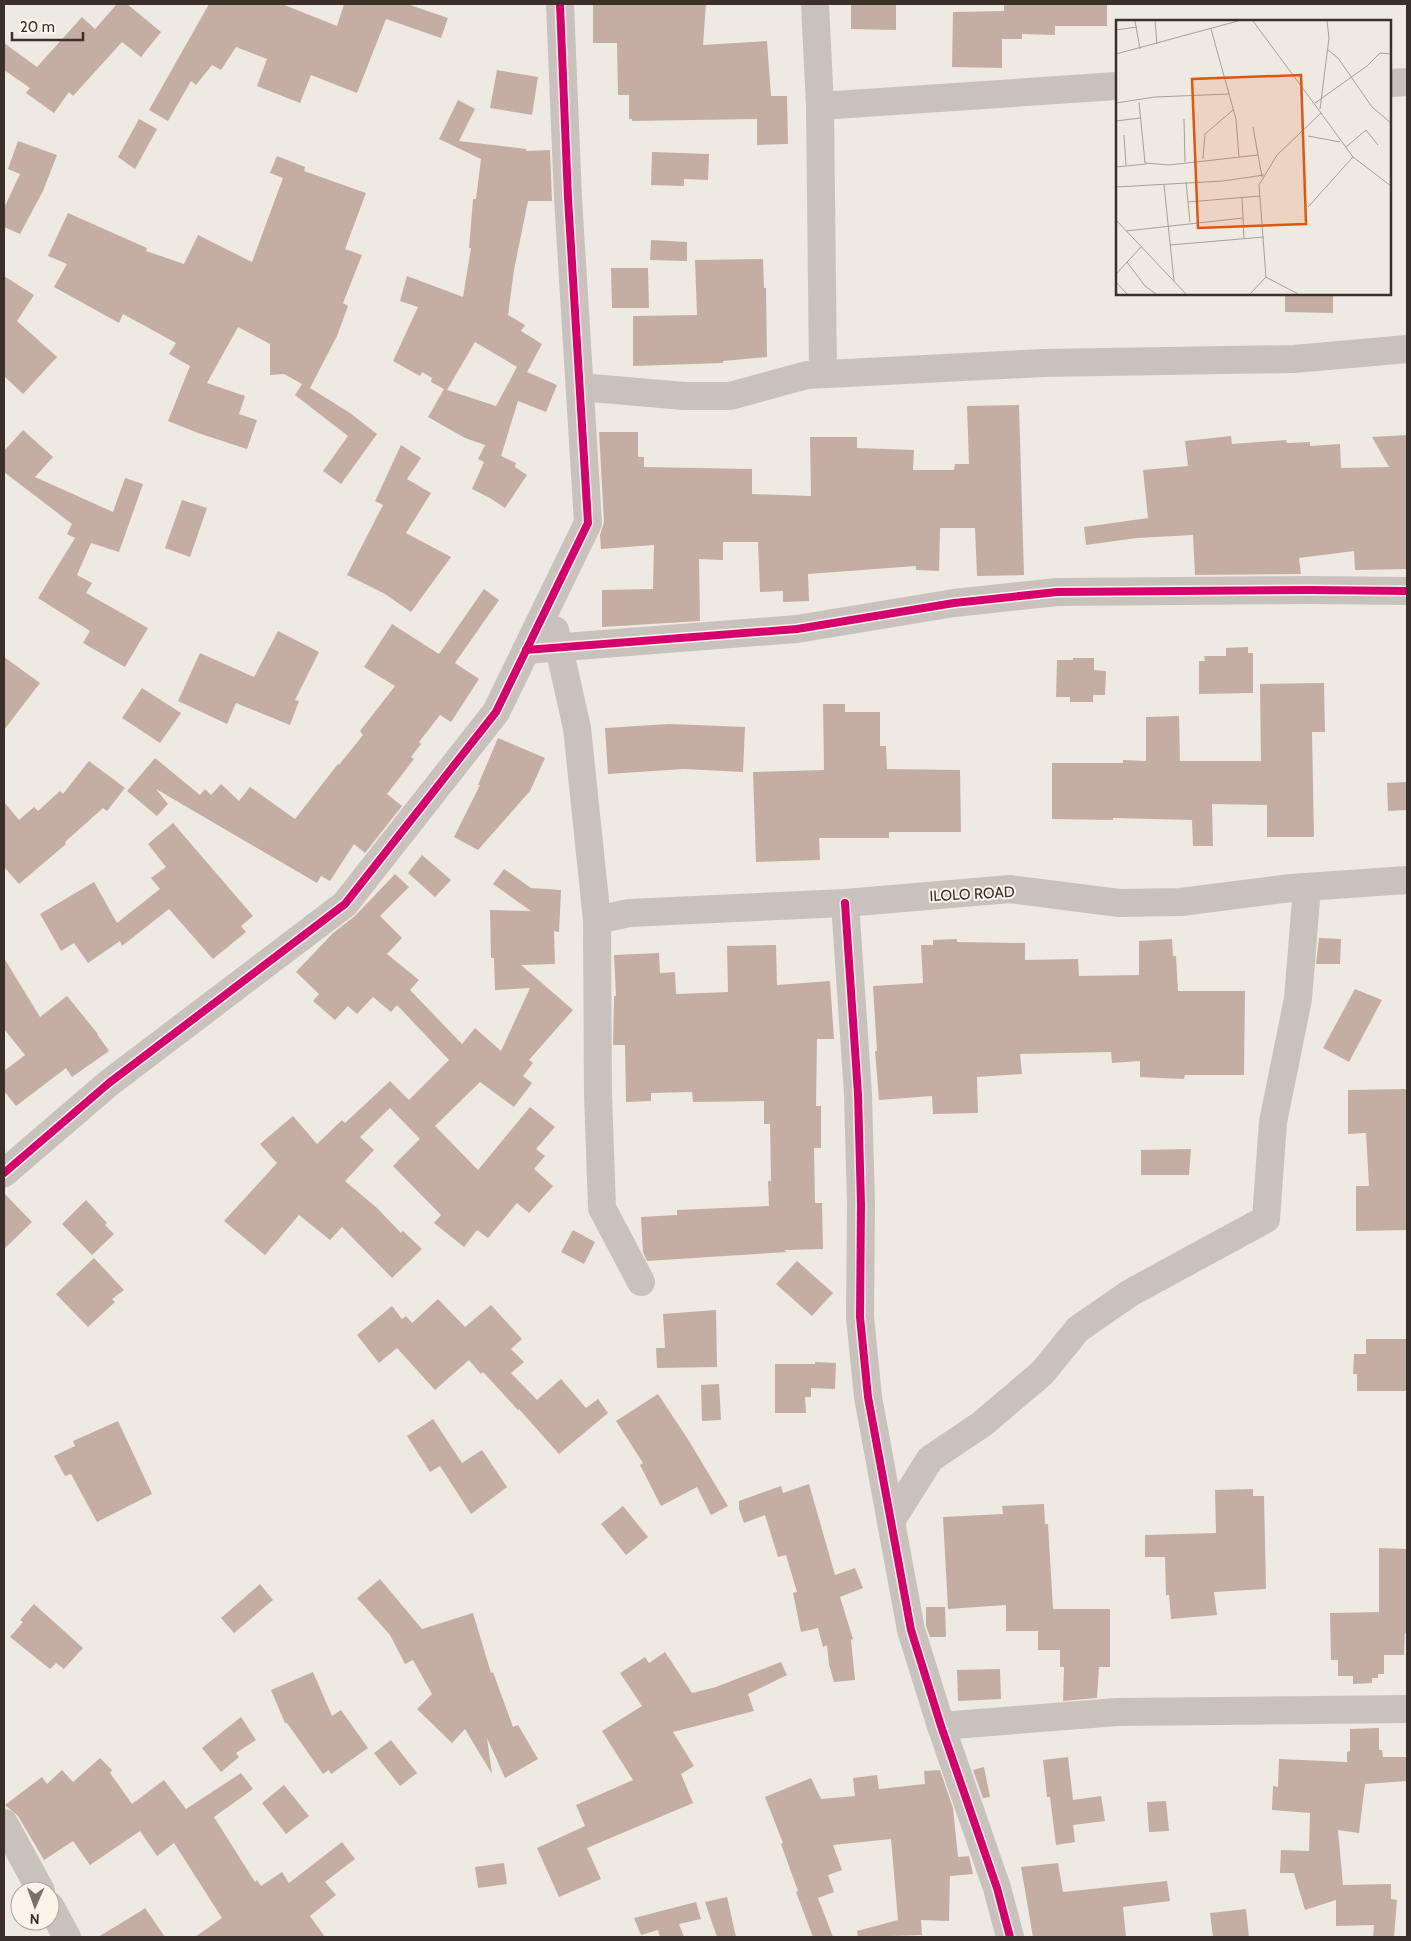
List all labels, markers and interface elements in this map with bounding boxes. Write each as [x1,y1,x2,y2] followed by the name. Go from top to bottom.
[12,10,84,42] scale bar
[20,18,55,36] text: 20 m
[1116,20,1391,295] inset map
[929,883,1015,905] street label: ILOLO ROAD
[10,1881,60,1931] north arrow
[29,1910,40,1928] text: N

